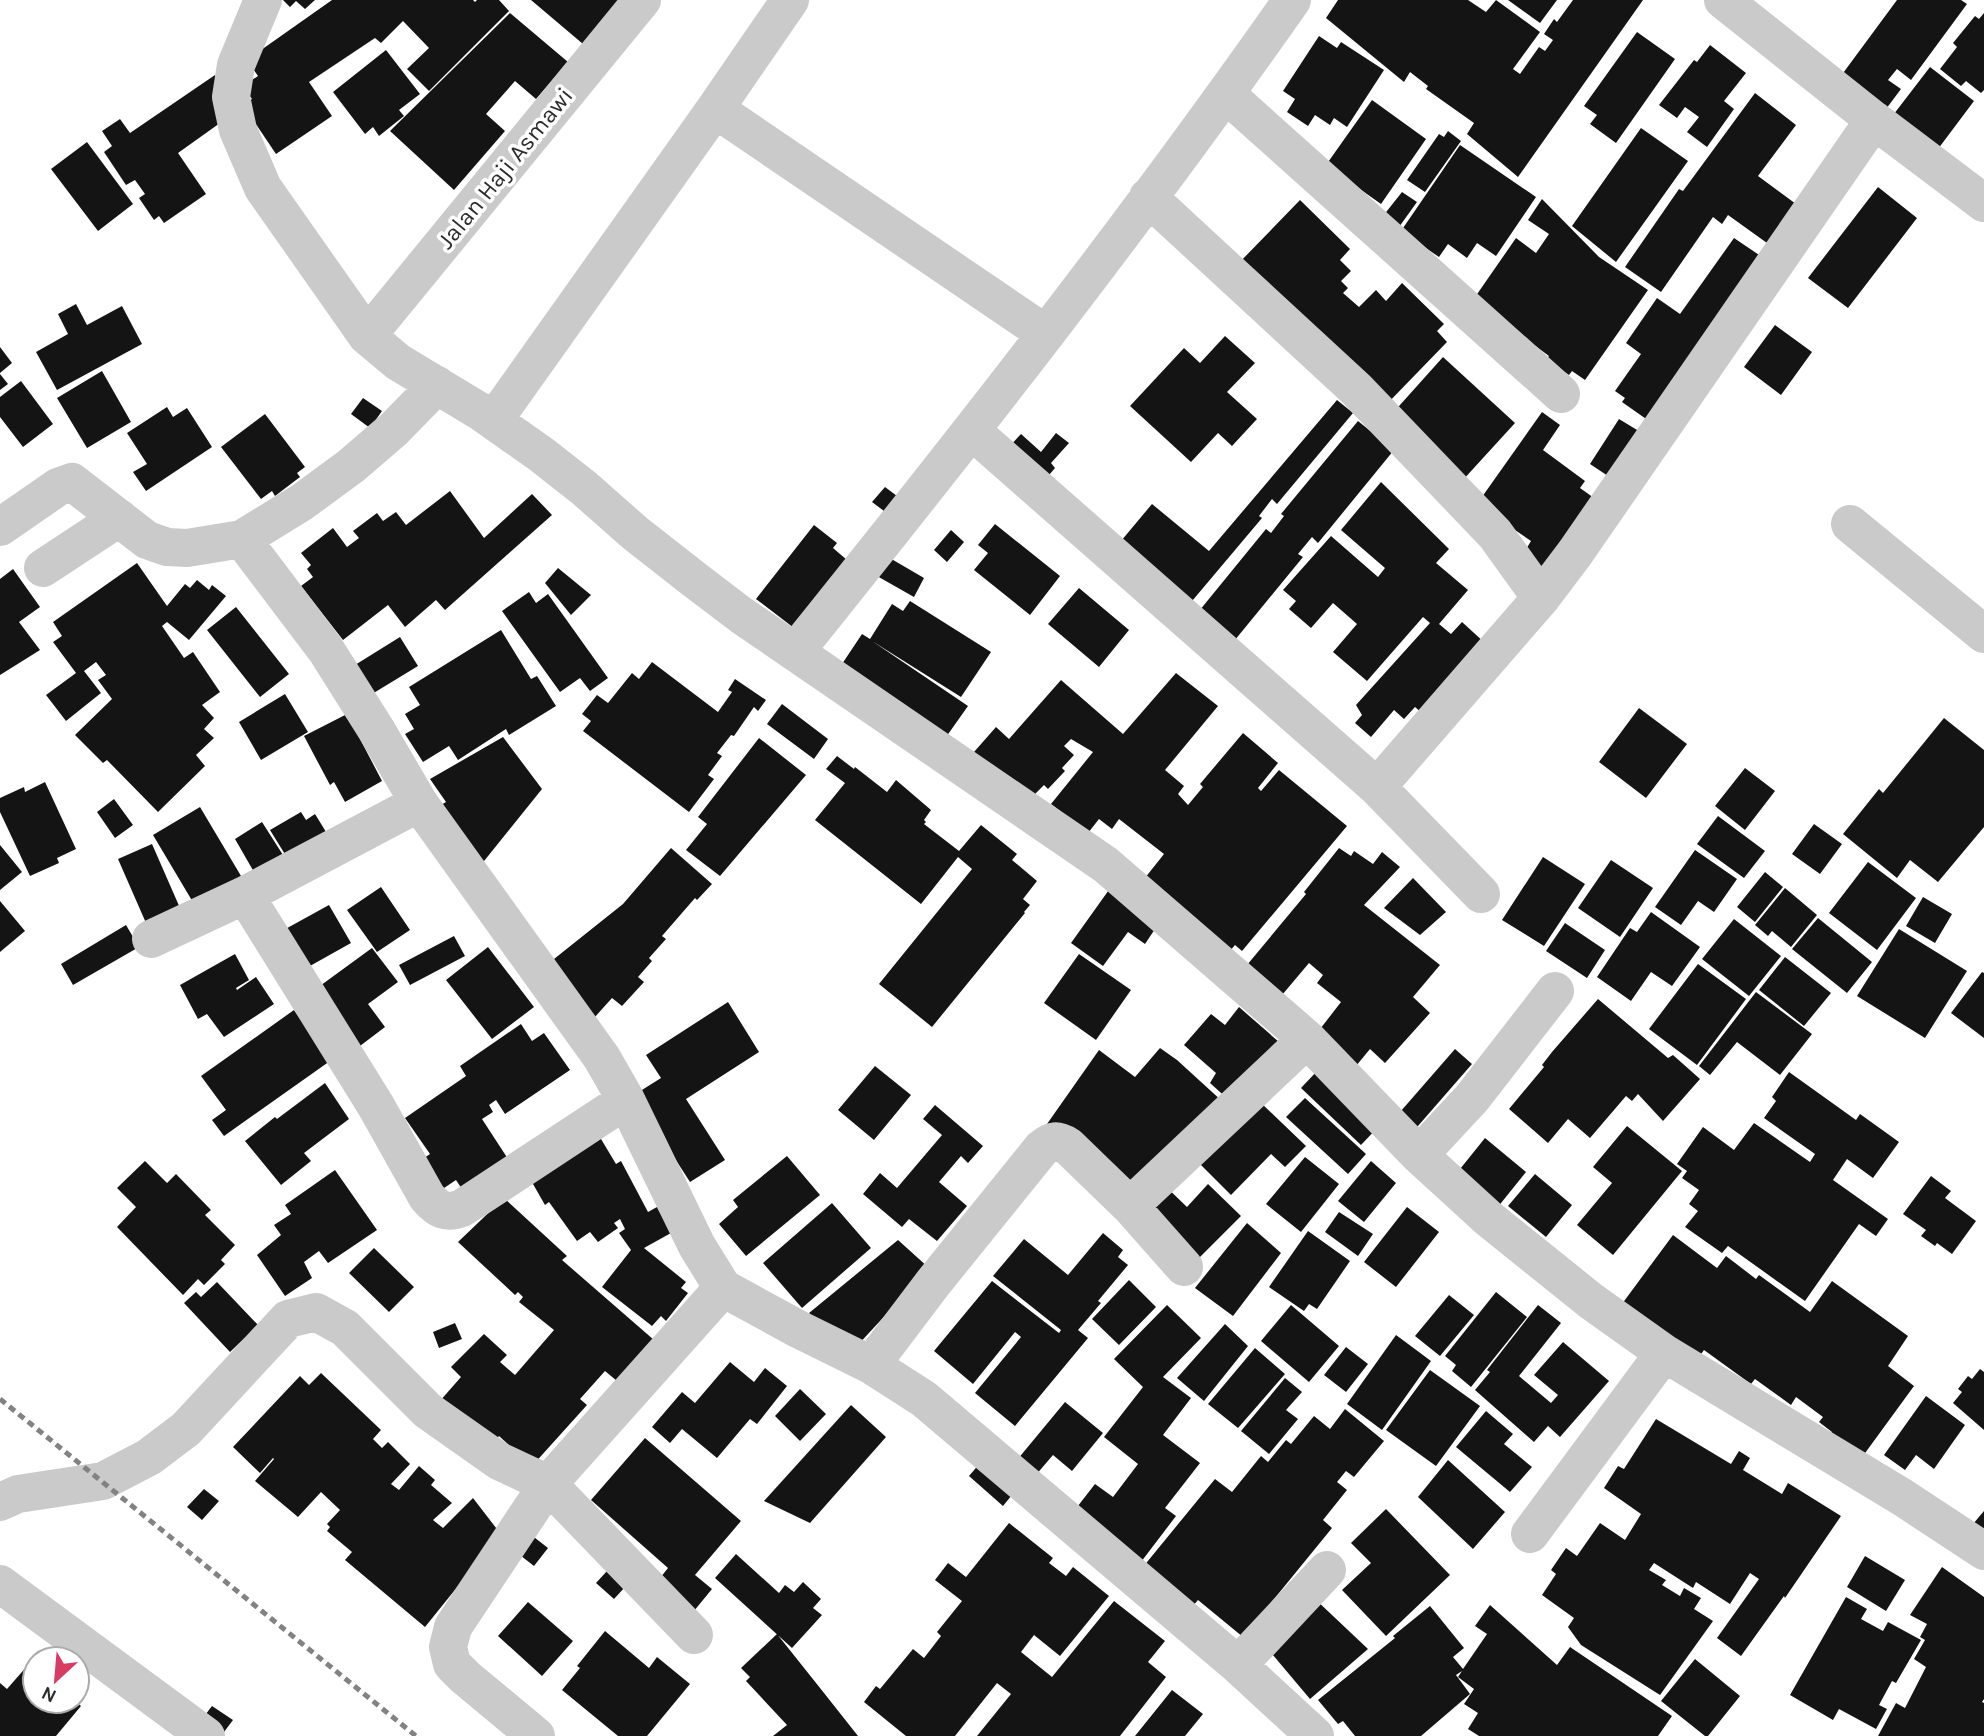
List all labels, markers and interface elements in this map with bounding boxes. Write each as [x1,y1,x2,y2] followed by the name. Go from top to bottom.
[431,82,579,254] street label: Jalan Haji Asmawi
[21,1645,91,1715] north arrow
[38,1682,60,1707] text: N

